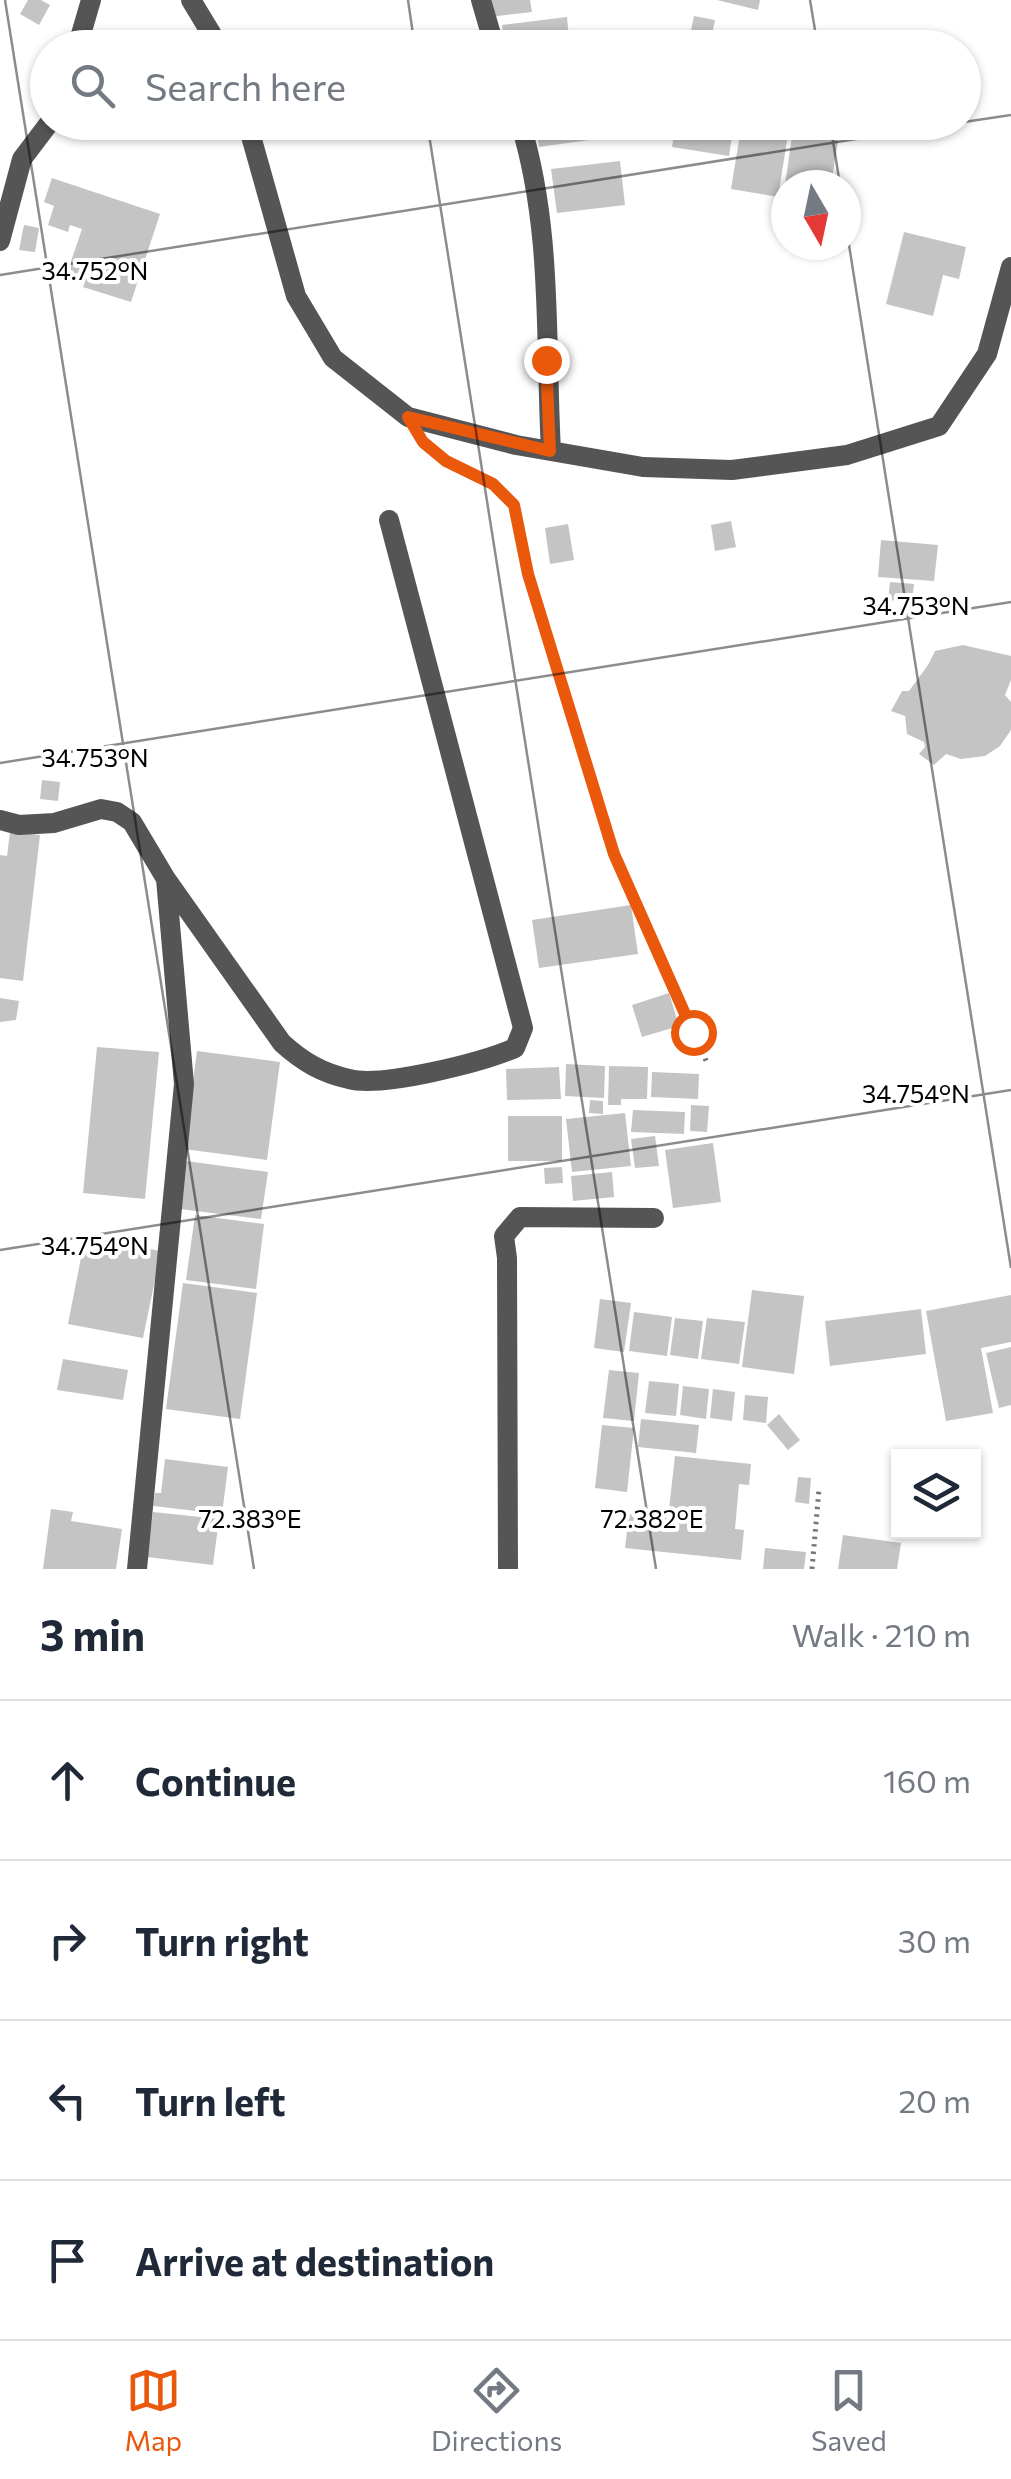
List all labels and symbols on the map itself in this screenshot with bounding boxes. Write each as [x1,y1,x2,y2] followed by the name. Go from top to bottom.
[771,170,861,260] north arrow
[42,255,148,285] text: 34.752°N
[524,338,570,384] route end
[862,590,970,620] text: 34.753°N
[41,742,149,772] text: 34.753°N
[671,1010,717,1056] route start
[862,1078,970,1108] text: 34.754°N
[41,1230,149,1260] text: 34.754°N
[198,1503,302,1533] text: 72.383°E
[601,1503,704,1533] text: 72.382°E

